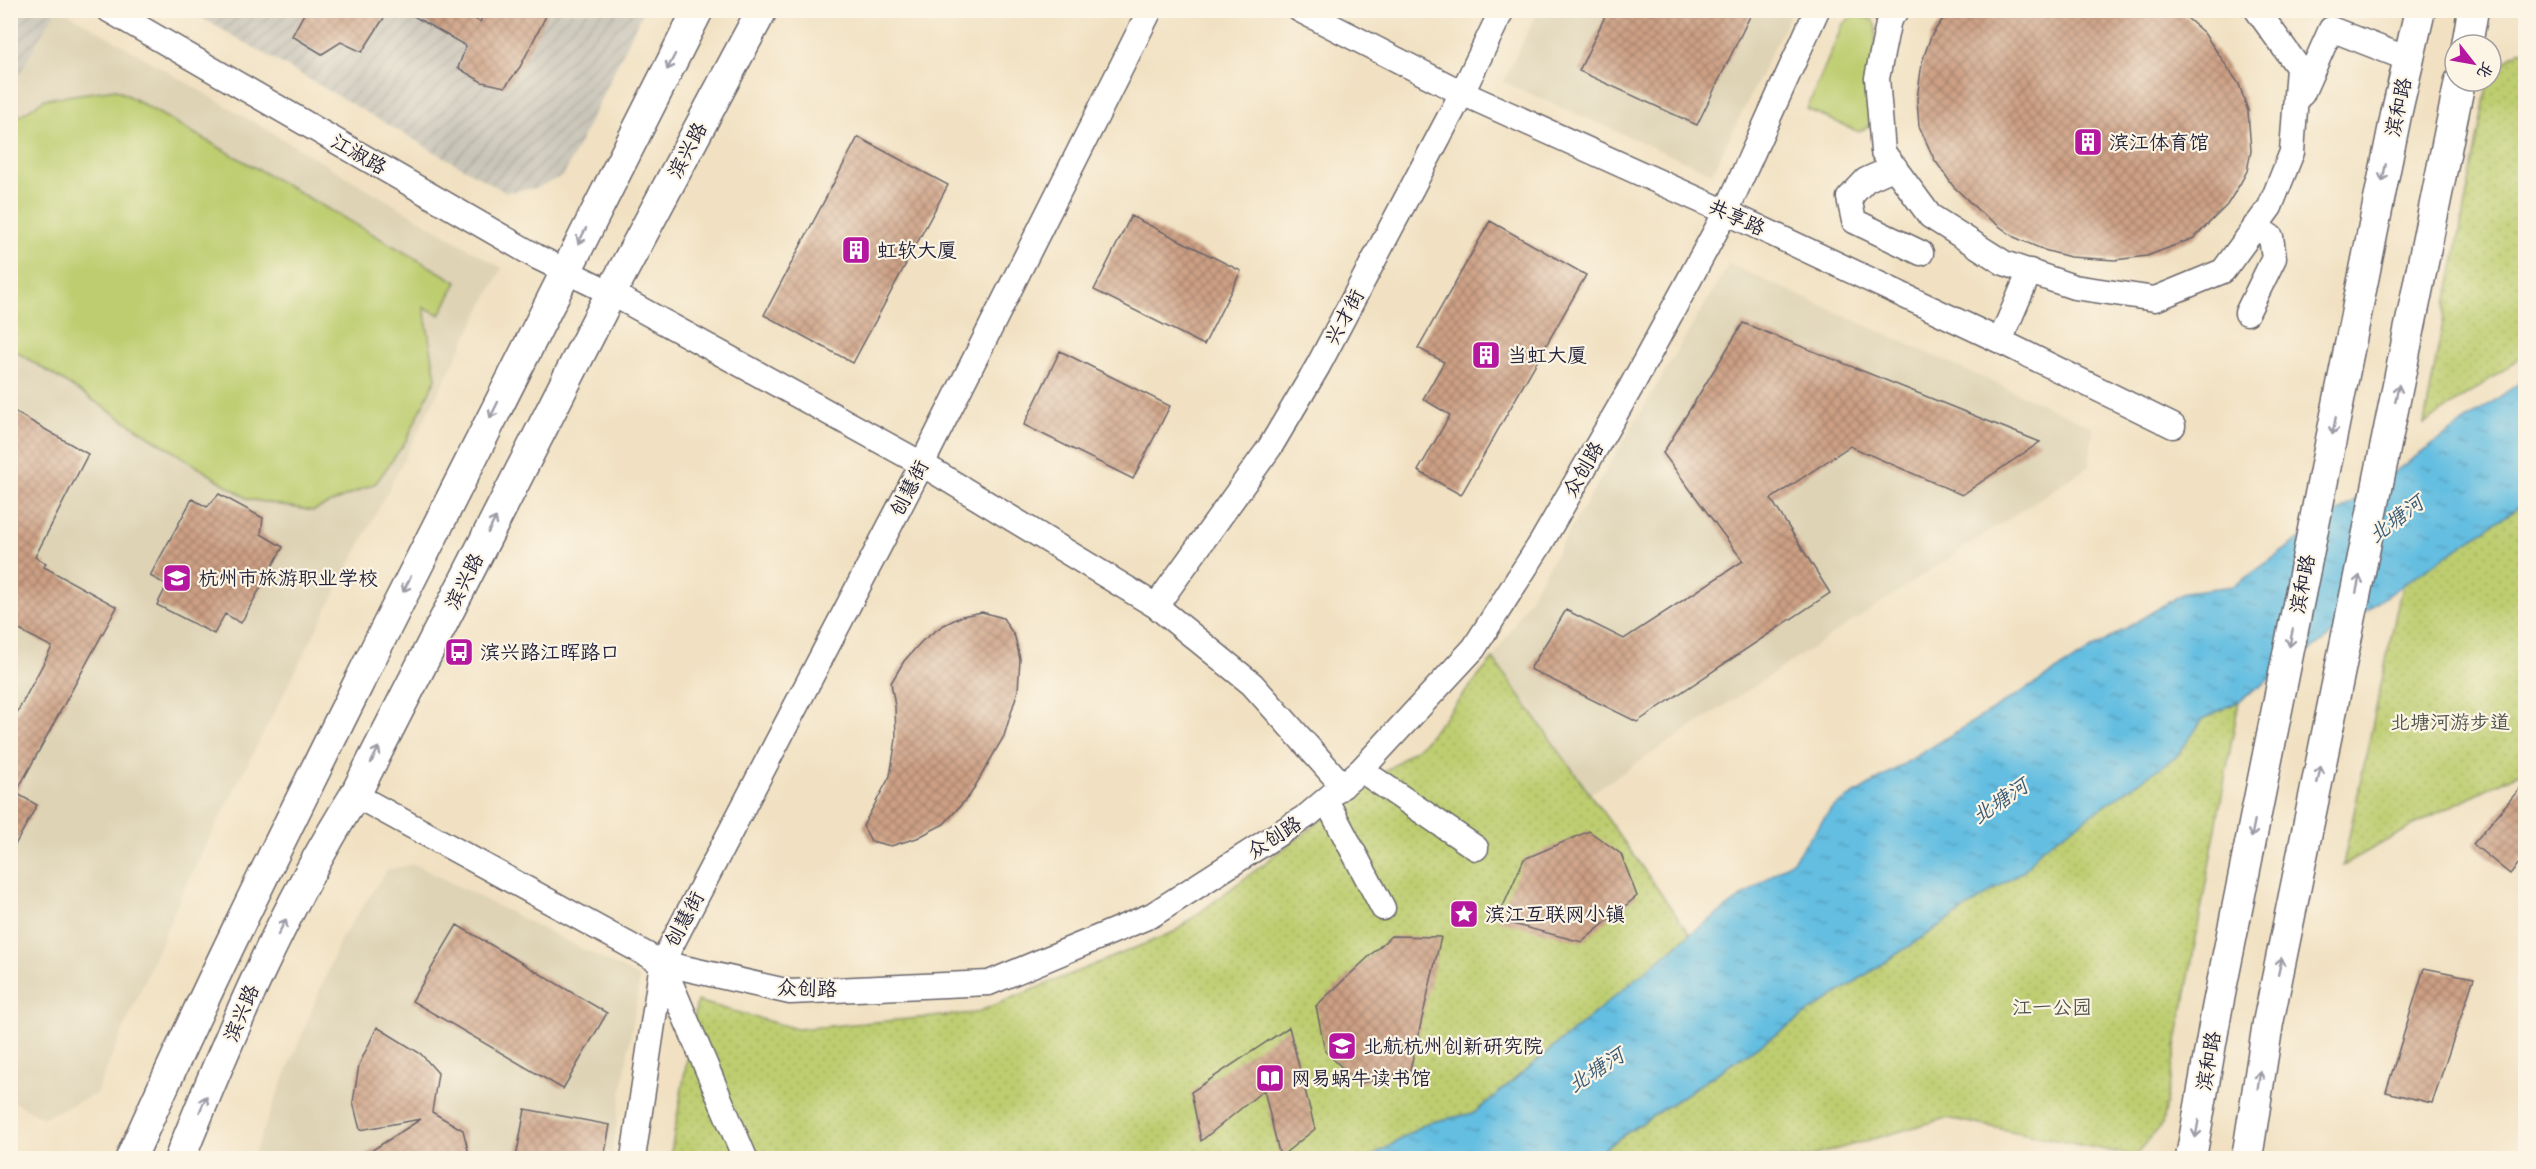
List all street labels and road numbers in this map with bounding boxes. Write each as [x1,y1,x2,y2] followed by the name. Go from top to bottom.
[2375,73,2422,140] street label: 滨和路
[658,115,717,185] street label: 滨兴路
[324,124,394,185] street label: 江淑路
[1702,189,1772,246] street label: 共享路
[1315,283,1374,352] street label: 兴才街
[1553,434,1614,504] street label: 众创路
[880,454,939,523] street label: 创慧街
[435,546,494,616] street label: 滨兴路
[2280,550,2326,617] street label: 滨和路
[1240,806,1310,868] street label: 众创路
[655,885,714,954] street label: 创慧街
[776,970,839,1007] street label: 众创路
[214,978,270,1048] street label: 滨兴路
[2186,1028,2231,1094] street label: 滨和路

